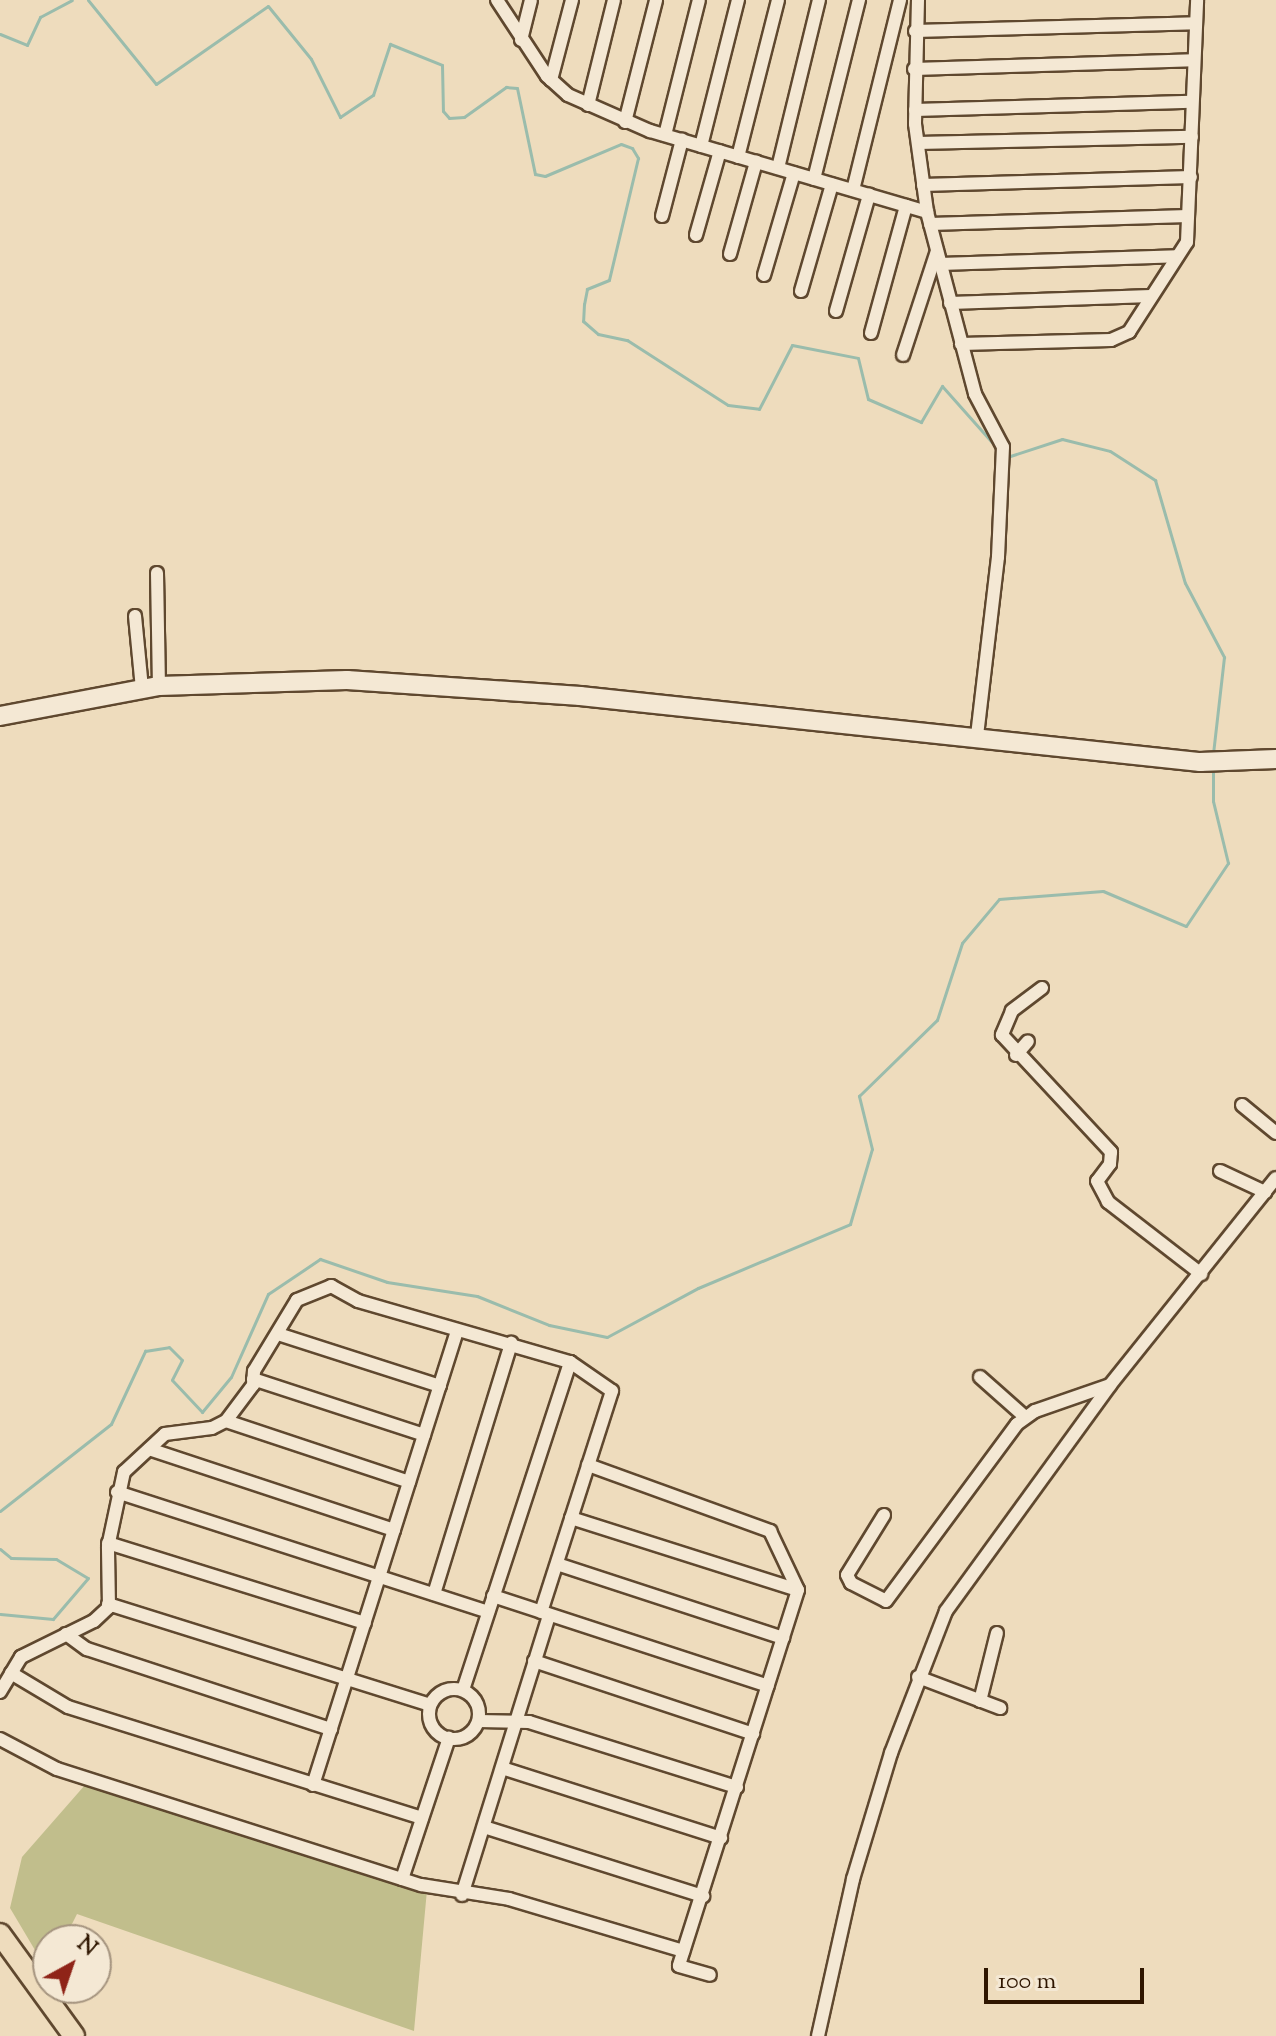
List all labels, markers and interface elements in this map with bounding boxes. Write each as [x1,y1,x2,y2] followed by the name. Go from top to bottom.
[32,1924,112,2004] north arrow
[69,1929,103,1965] text: N
[988,1952,1148,2002] scale bar
[998,1965,1056,1999] text: 100 m

